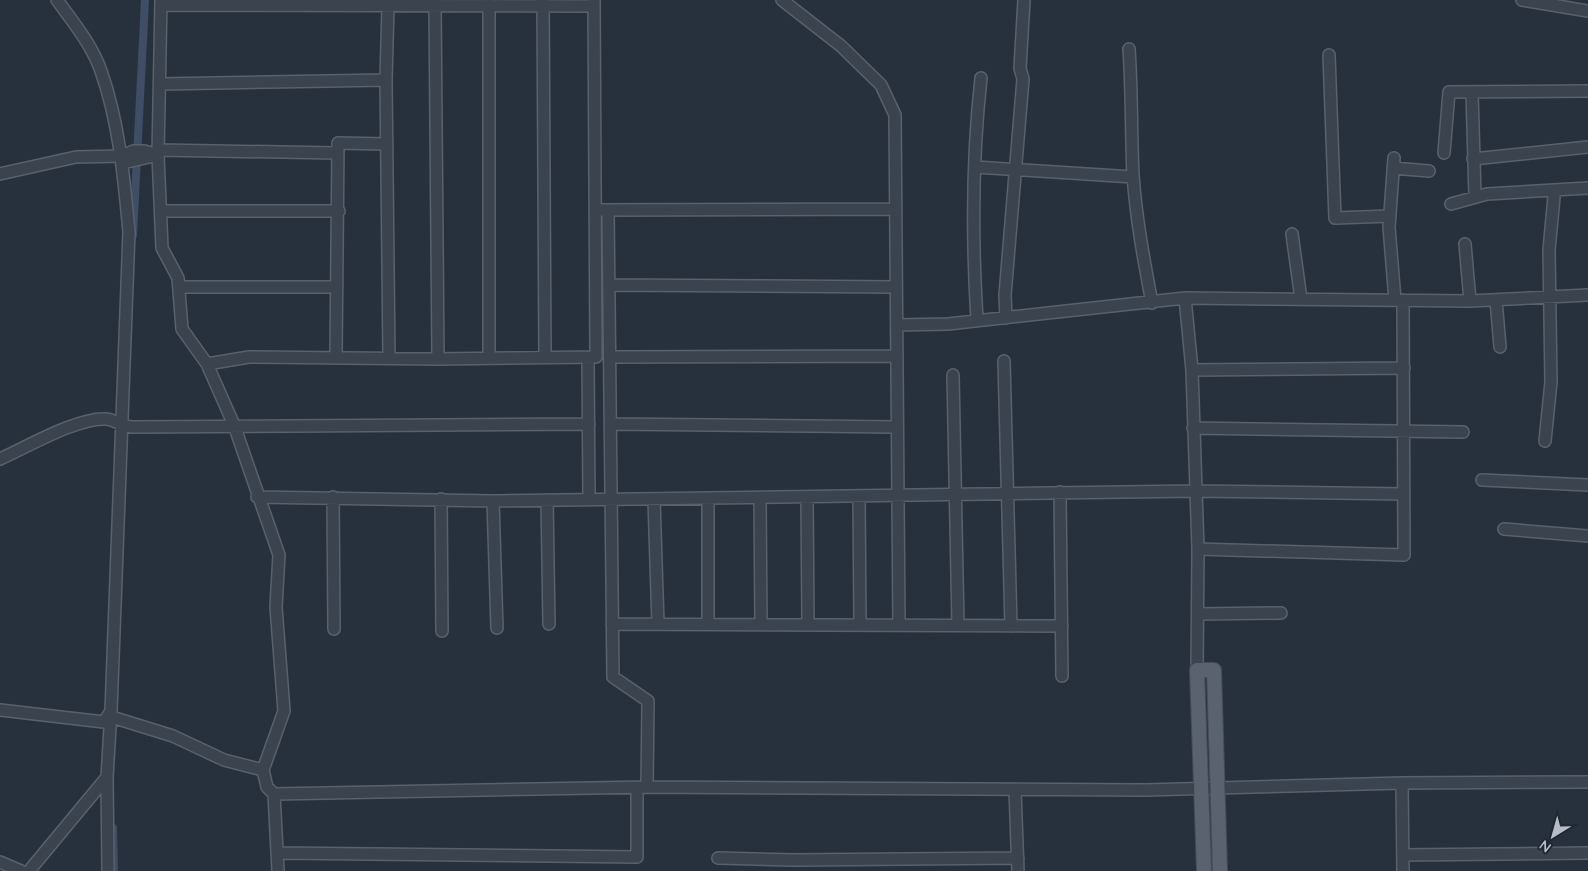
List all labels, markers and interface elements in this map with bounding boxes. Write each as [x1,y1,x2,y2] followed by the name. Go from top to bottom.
[1528,811,1578,861] north arrow
[1536,836,1555,857] text: N

